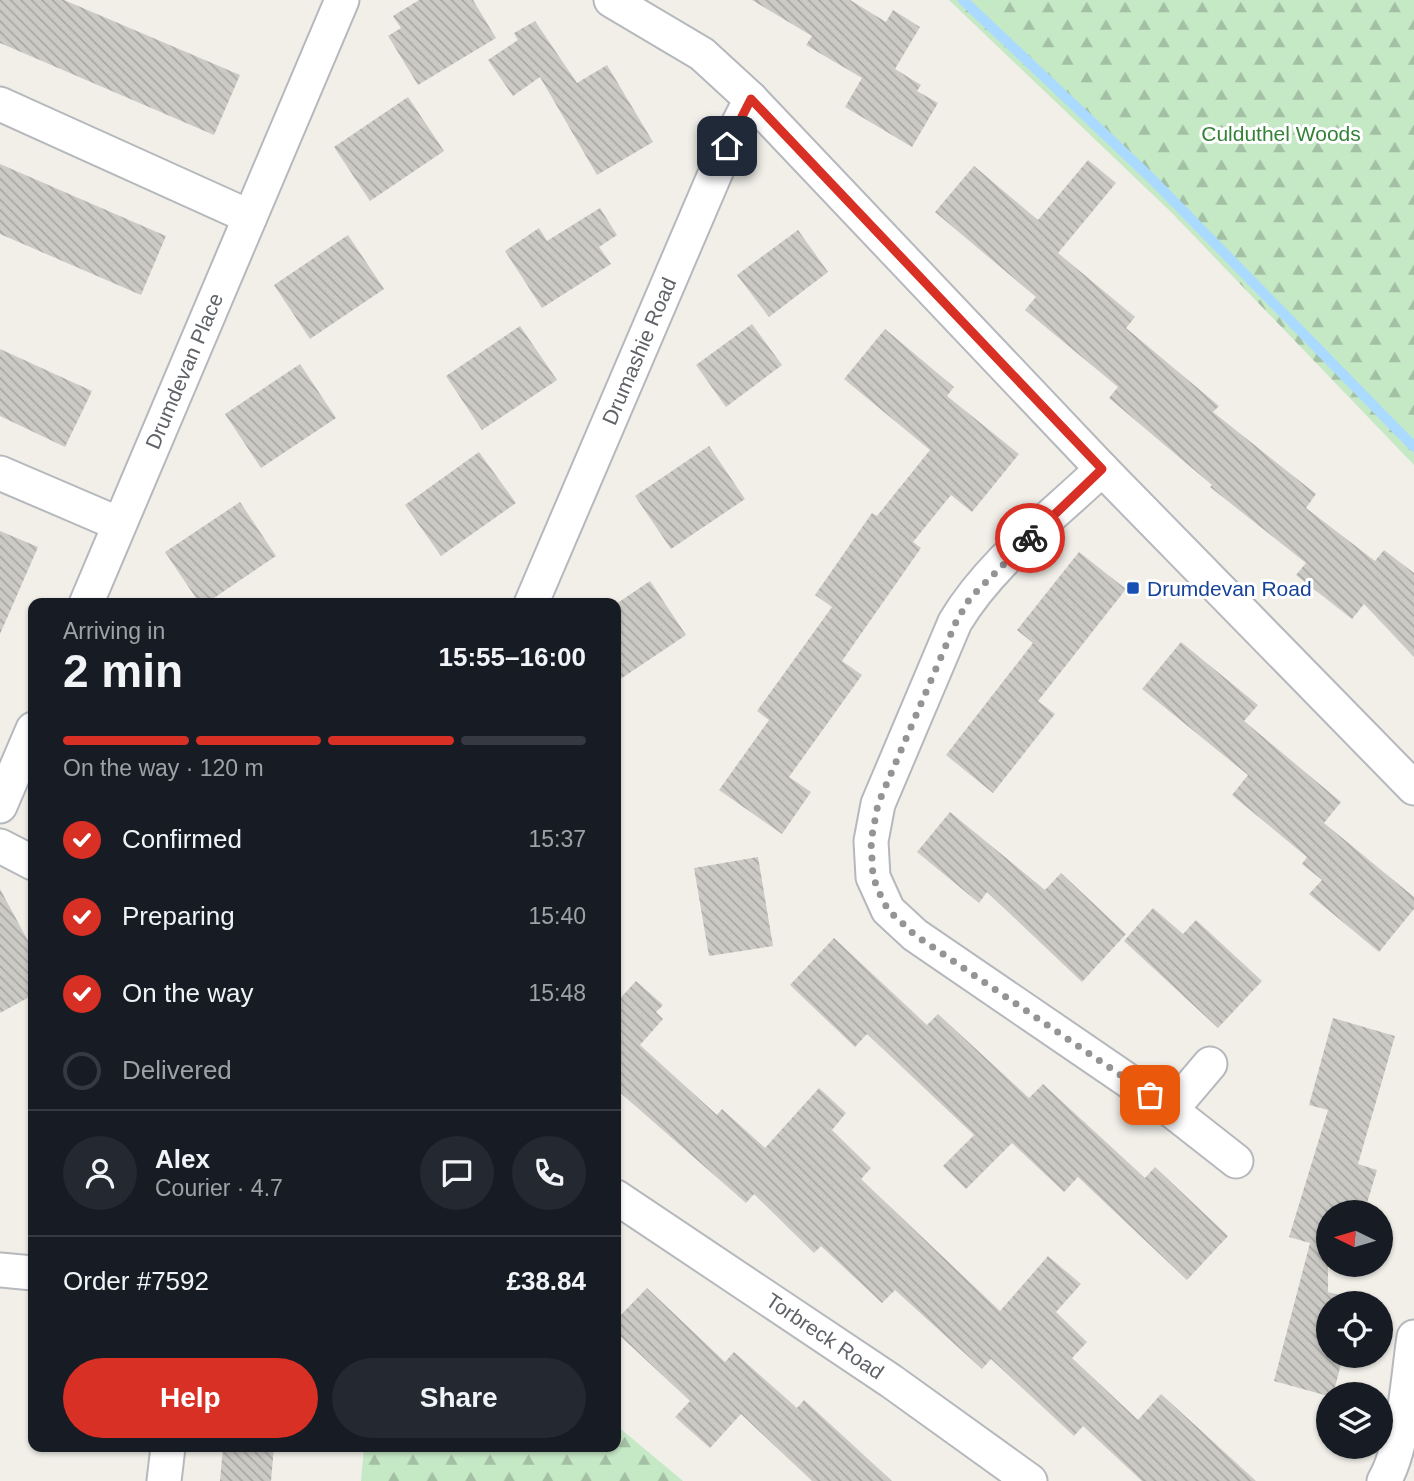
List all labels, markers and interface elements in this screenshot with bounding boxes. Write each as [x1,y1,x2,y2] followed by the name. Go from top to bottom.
[697,116,757,176] pin
[1201,122,1361,145] park label: Culduthel Woods
[708,127,746,165] icon: home
[598,274,680,428] street label: Drumashie Road
[141,290,227,452] street label: Drumdevan Place
[995,503,1065,573] courier
[1011,519,1049,557] icon: bike
[1147,577,1312,600] place label: Drumdevan Road
[1125,580,1141,596] marker: Drumdevan Road
[63,618,165,644] text: Arriving in
[439,642,586,672] text: 15:55–16:00
[63,645,183,697] text: 2 min
[63,755,264,781] text: On the way · 120 m
[63,821,101,859] icon: check
[122,824,242,854] text: Confirmed
[528,826,586,852] text: 15:37
[63,898,101,936] icon: check
[122,901,235,931] text: Preparing
[528,903,586,929] text: 15:40
[63,975,101,1013] icon: check
[122,978,254,1008] text: On the way
[528,980,586,1006] text: 15:48
[122,1055,232,1085] text: Delivered
[1120,1065,1180,1125] pin
[1131,1076,1169,1114] icon: bag
[63,1136,137,1210] button: person
[420,1136,494,1210] button: chat
[512,1136,586,1210] button: phone
[155,1144,210,1174] text: Alex
[155,1175,283,1201] text: Courier · 4.7
[1316,1200,1393,1278] north arrow
[1316,1200,1393,1459] map controls
[63,1266,209,1296] text: Order #7592
[506,1266,586,1296] text: £38.84
[762,1288,888,1384] street label: Torbreck Road
[1316,1291,1393,1368] button: locate
[63,1358,318,1438] button: Help
[332,1358,586,1438] button: Share
[1316,1382,1393,1459] button: layers

